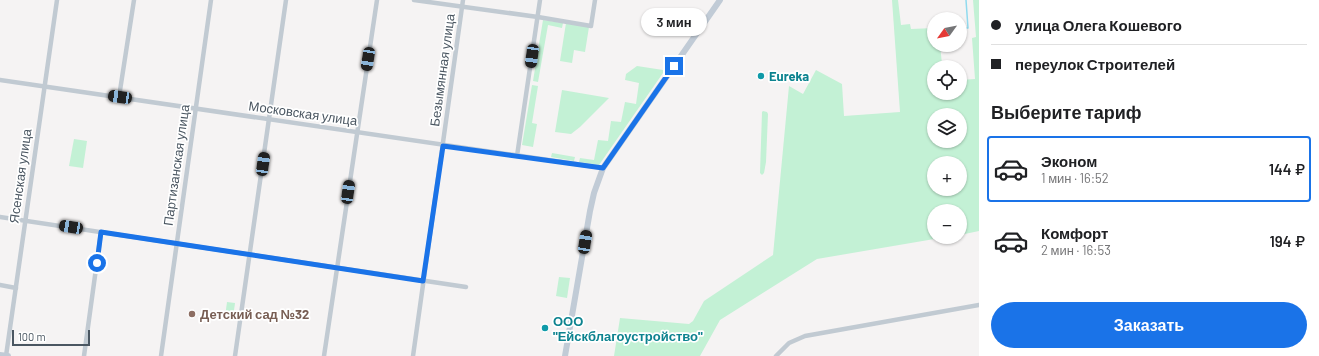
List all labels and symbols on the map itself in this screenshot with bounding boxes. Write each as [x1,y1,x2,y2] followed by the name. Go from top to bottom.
[641,8,707,36] callout: 3 мин
[426,12,458,127] street label: Безымянная улица
[927,12,967,52] north arrow
[524,43,540,69] car
[360,46,376,72] car
[665,57,683,75] route end
[769,68,809,84] place label: Eureka
[756,71,766,81] marker: Eureka
[107,89,133,105] car
[248,97,359,129] street label: Московская улица
[160,103,193,227] street label: Партизанская улица
[5,127,35,224] street label: Ясенская улица
[255,151,271,177] car
[340,179,356,205] car
[58,219,84,235] car
[577,229,593,255] car
[88,254,106,272] route start
[200,306,309,322] place label: Детский сад №32
[187,309,197,319] marker: Детский сад №32
[553,313,703,344] place label: ООО "Ейскблагоустройство"
[540,323,550,333] marker: ООО "Ейскблагоустройство"
[12,328,90,347] scale bar

